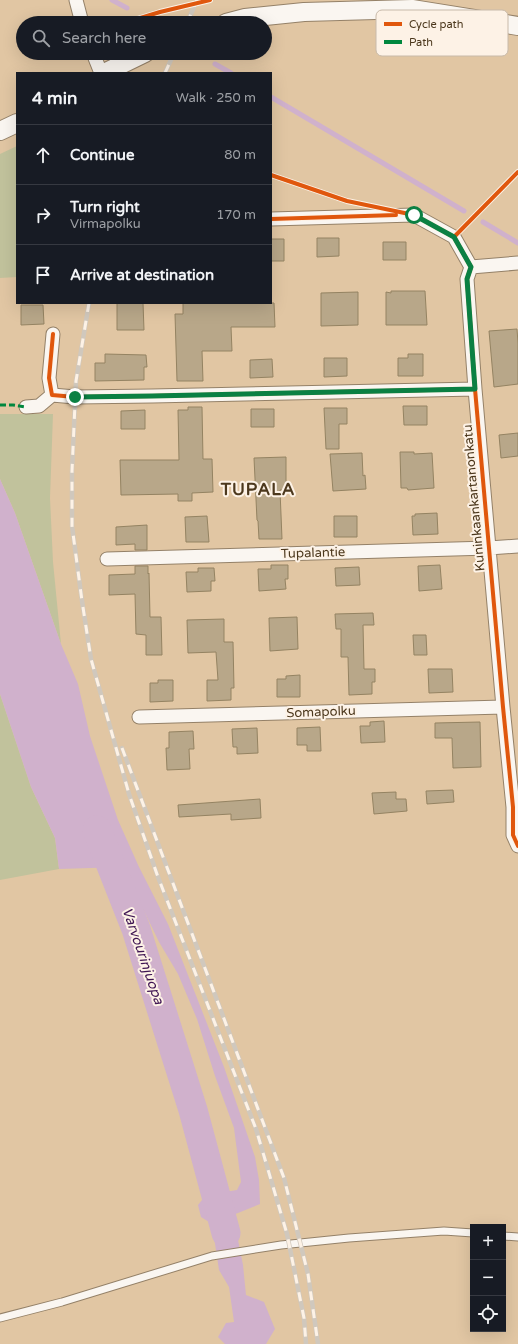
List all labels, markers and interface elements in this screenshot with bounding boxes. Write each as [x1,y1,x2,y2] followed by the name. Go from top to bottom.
[376,10,508,56] legend
[16,16,272,60] search box
[409,18,464,31] text: Cycle path
[30,27,52,49] icon: search
[62,29,146,47] text: Search here
[409,36,433,49] text: Path
[32,88,77,109] text: 4 min
[176,90,256,106] text: Walk · 250 m
[32,144,54,166] icon: ahead
[70,146,134,164] text: Continue
[224,147,256,163] text: 80 m
[70,198,140,216] text: Turn right
[32,204,54,226] icon: right
[405,206,423,224] route start
[216,207,256,223] text: 170 m
[70,216,141,232] text: Virmapolku
[32,264,54,286] icon: arrive
[70,266,214,284] text: Arrive at destination
[66,388,84,406] route end
[460,424,488,572] street label: Kuninkaankartanonkatu
[220,479,295,500] district label: TUPALA
[281,544,345,562] street label: Tupalantie
[286,703,356,721] street label: Somapolku
[118,905,168,1008] water label: Varvourinjuopa
[470,1224,506,1332] map controls
[470,1224,506,1260] button: +
[470,1260,506,1296] button: −
[470,1296,506,1332] button: locate

